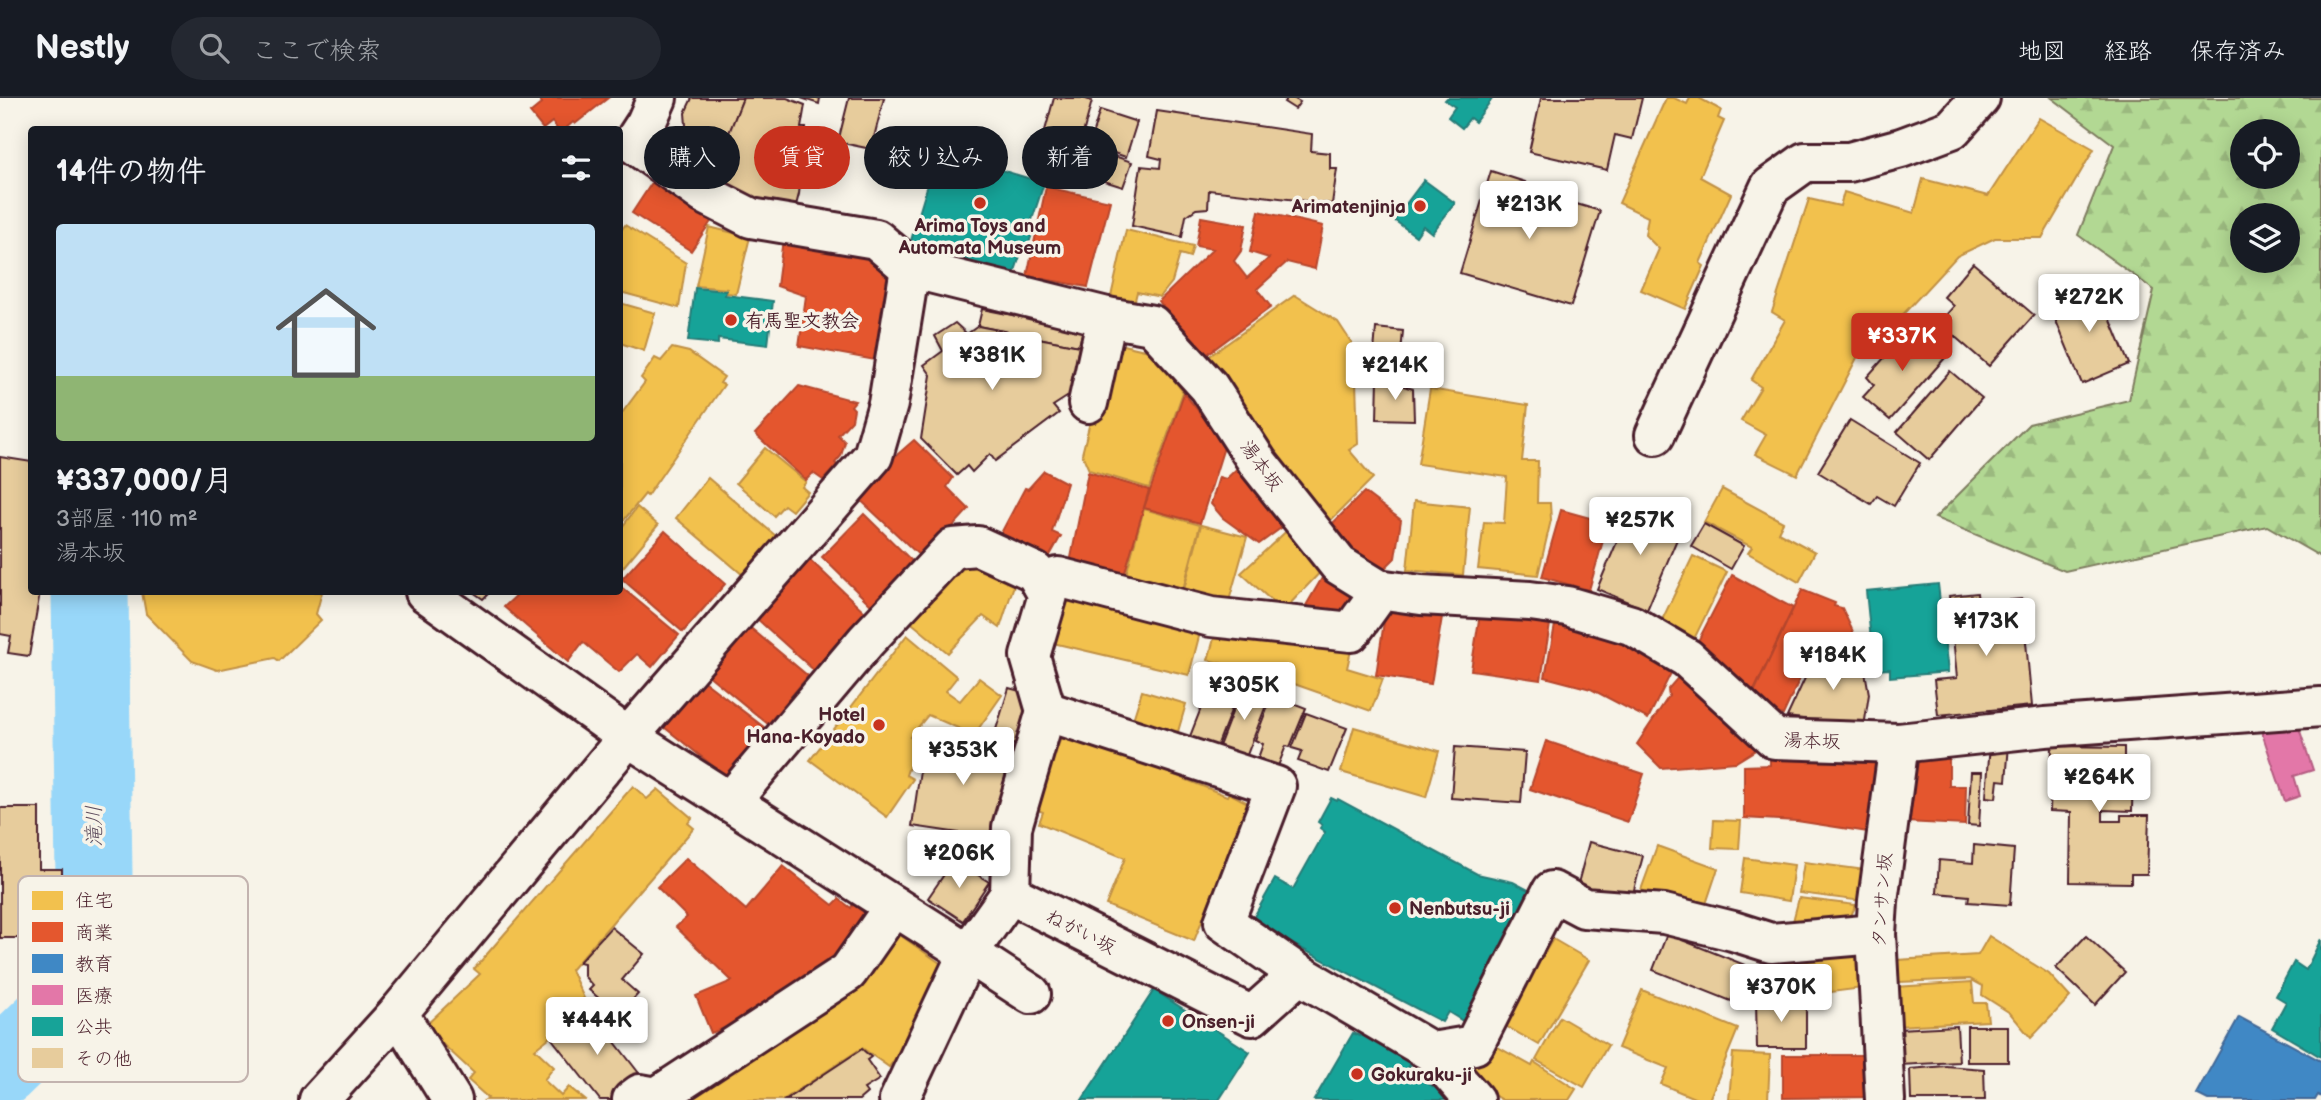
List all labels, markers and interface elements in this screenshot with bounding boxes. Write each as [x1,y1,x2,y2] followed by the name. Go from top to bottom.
[171,17,661,80] search box
[35,28,129,68] text: Nestly
[195,29,233,67] icon: search
[251,36,381,67] text: ここで検索
[2018,37,2066,66] text: 地図
[2104,37,2152,66] text: 経路
[2190,37,2286,66] text: 保存済み
[2230,119,2300,273] map controls
[2230,119,2300,189] button: locate
[644,126,740,189] chip: 購入
[754,126,850,189] chip: 賃貸
[864,126,1008,189] chip: 絞り込み
[1022,126,1118,189] chip: 新着
[557,149,595,187] icon: filters
[56,154,206,190] text: 14件の物件
[1480,181,1578,241] pin: ¥213K
[1496,190,1562,218] text: ¥213K
[972,195,988,211] marker: Arima Toys and Automata Museum
[1291,196,1406,219] place label: Arimatenjinja
[1412,198,1428,214] marker: Arimatenjinja
[2230,203,2300,273] button: layers
[898,215,1061,260] place label: Arima Toys and Automata Museum
[263,270,389,396] icon: home
[2040,274,2138,334] pin: ¥272K
[2054,283,2124,311] text: ¥272K
[745,310,859,333] place label: 有馬聖文教会
[723,312,739,328] marker: 有馬聖文教会
[1853,314,1951,373] pin: ¥337K
[1867,322,1937,350] text: ¥337K
[943,332,1041,392] pin: ¥381K
[959,341,1025,369] text: ¥381K
[1346,342,1444,402] pin: ¥214K
[1362,351,1428,379] text: ¥214K
[1235,436,1287,496] street label: 湯本坂
[56,463,233,499] text: ¥337,000/月
[1591,498,1689,557] pin: ¥257K
[56,505,198,533] text: 3部屋 · 110 m²
[1605,506,1675,534] text: ¥257K
[56,539,125,567] text: 湯本坂
[1937,598,2035,658] pin: ¥173K
[1953,607,2019,635] text: ¥173K
[1784,632,1882,692] pin: ¥184K
[1800,641,1866,669] text: ¥184K
[1195,662,1293,722] pin: ¥305K
[1209,671,1279,699] text: ¥305K
[747,704,865,749] place label: Hotel Hana-Koyado
[871,717,887,733] marker: Hotel Hana-Koyado
[914,728,1012,787] pin: ¥353K
[1783,729,1841,754] street label: 湯本坂
[928,736,998,764] text: ¥353K
[2050,754,2148,814] pin: ¥264K
[2063,763,2135,791] text: ¥264K
[82,805,107,847] water label: 滝川
[910,830,1008,890] pin: ¥206K
[923,839,995,867] text: ¥206K
[1868,852,1897,948] street label: タンサン坂
[18,876,248,1082] legend
[75,890,113,913] text: 住宅
[1409,898,1510,921] place label: Nenbutsu-ji
[1387,900,1403,916] marker: Nenbutsu-ji
[1041,905,1119,960] street label: ねがい坂
[75,922,113,945] text: 商業
[75,953,113,976] text: 教育
[1732,964,1830,1024] pin: ¥370K
[1746,973,1816,1001] text: ¥370K
[75,985,113,1008] text: 医療
[548,998,646,1057] pin: ¥444K
[562,1006,632,1034] text: ¥444K
[1182,1011,1255,1034] place label: Onsen-ji
[1160,1013,1176,1029] marker: Onsen-ji
[75,1016,113,1039] text: 公共
[75,1048,132,1071] text: その他
[1371,1064,1472,1087] place label: Gokuraku-ji
[1349,1066,1365,1082] marker: Gokuraku-ji

